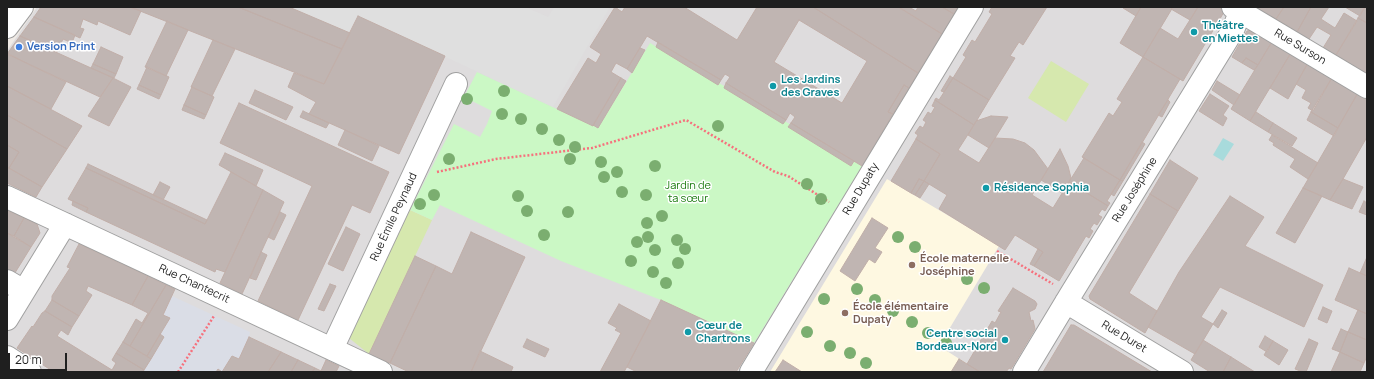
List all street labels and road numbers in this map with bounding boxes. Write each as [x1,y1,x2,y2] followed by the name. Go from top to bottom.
[1272,26,1328,68] street label: Rue Surson
[1110,155,1160,225] street label: Rue Joséphine
[840,160,882,218] street label: Rue Dupaty
[368,171,420,263] street label: Rue Émile Peynaud
[156,262,232,306] street label: Rue Chantecrit
[1099,318,1149,356] street label: Rue Duret

